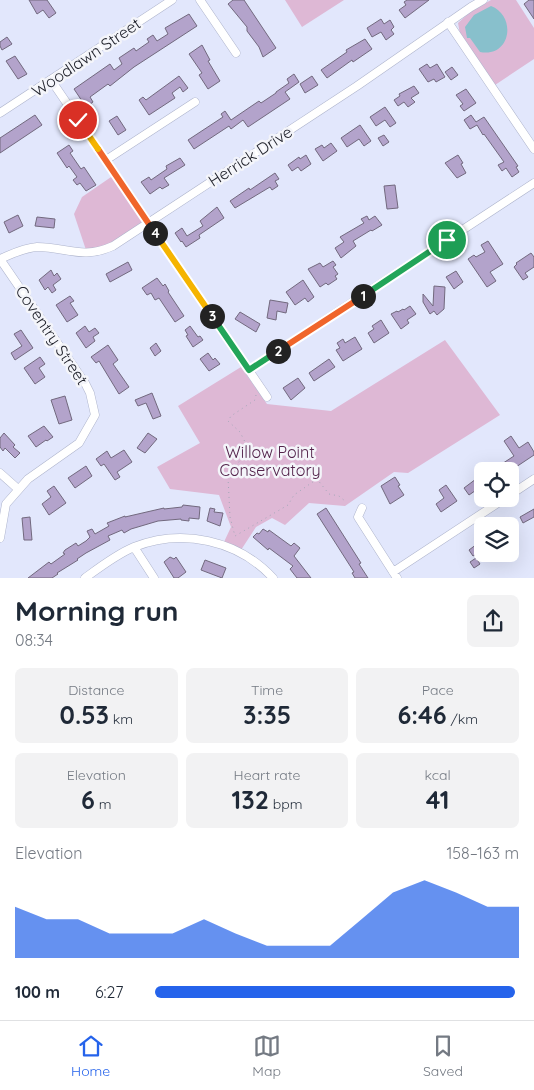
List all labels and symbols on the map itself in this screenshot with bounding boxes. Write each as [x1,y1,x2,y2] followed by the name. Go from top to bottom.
[28,13,144,101] street label: Woodlawn Street
[57,99,99,141] pin
[204,121,296,191] street label: Herrick Drive
[426,219,468,261] pin
[142,220,168,246] pin: 4
[11,282,93,388] street label: Coventry Street
[350,284,376,308] pin: 1
[200,304,224,328] pin: 3
[266,338,290,364] pin: 2
[219,442,321,480] park label: Willow Point Conservatory

